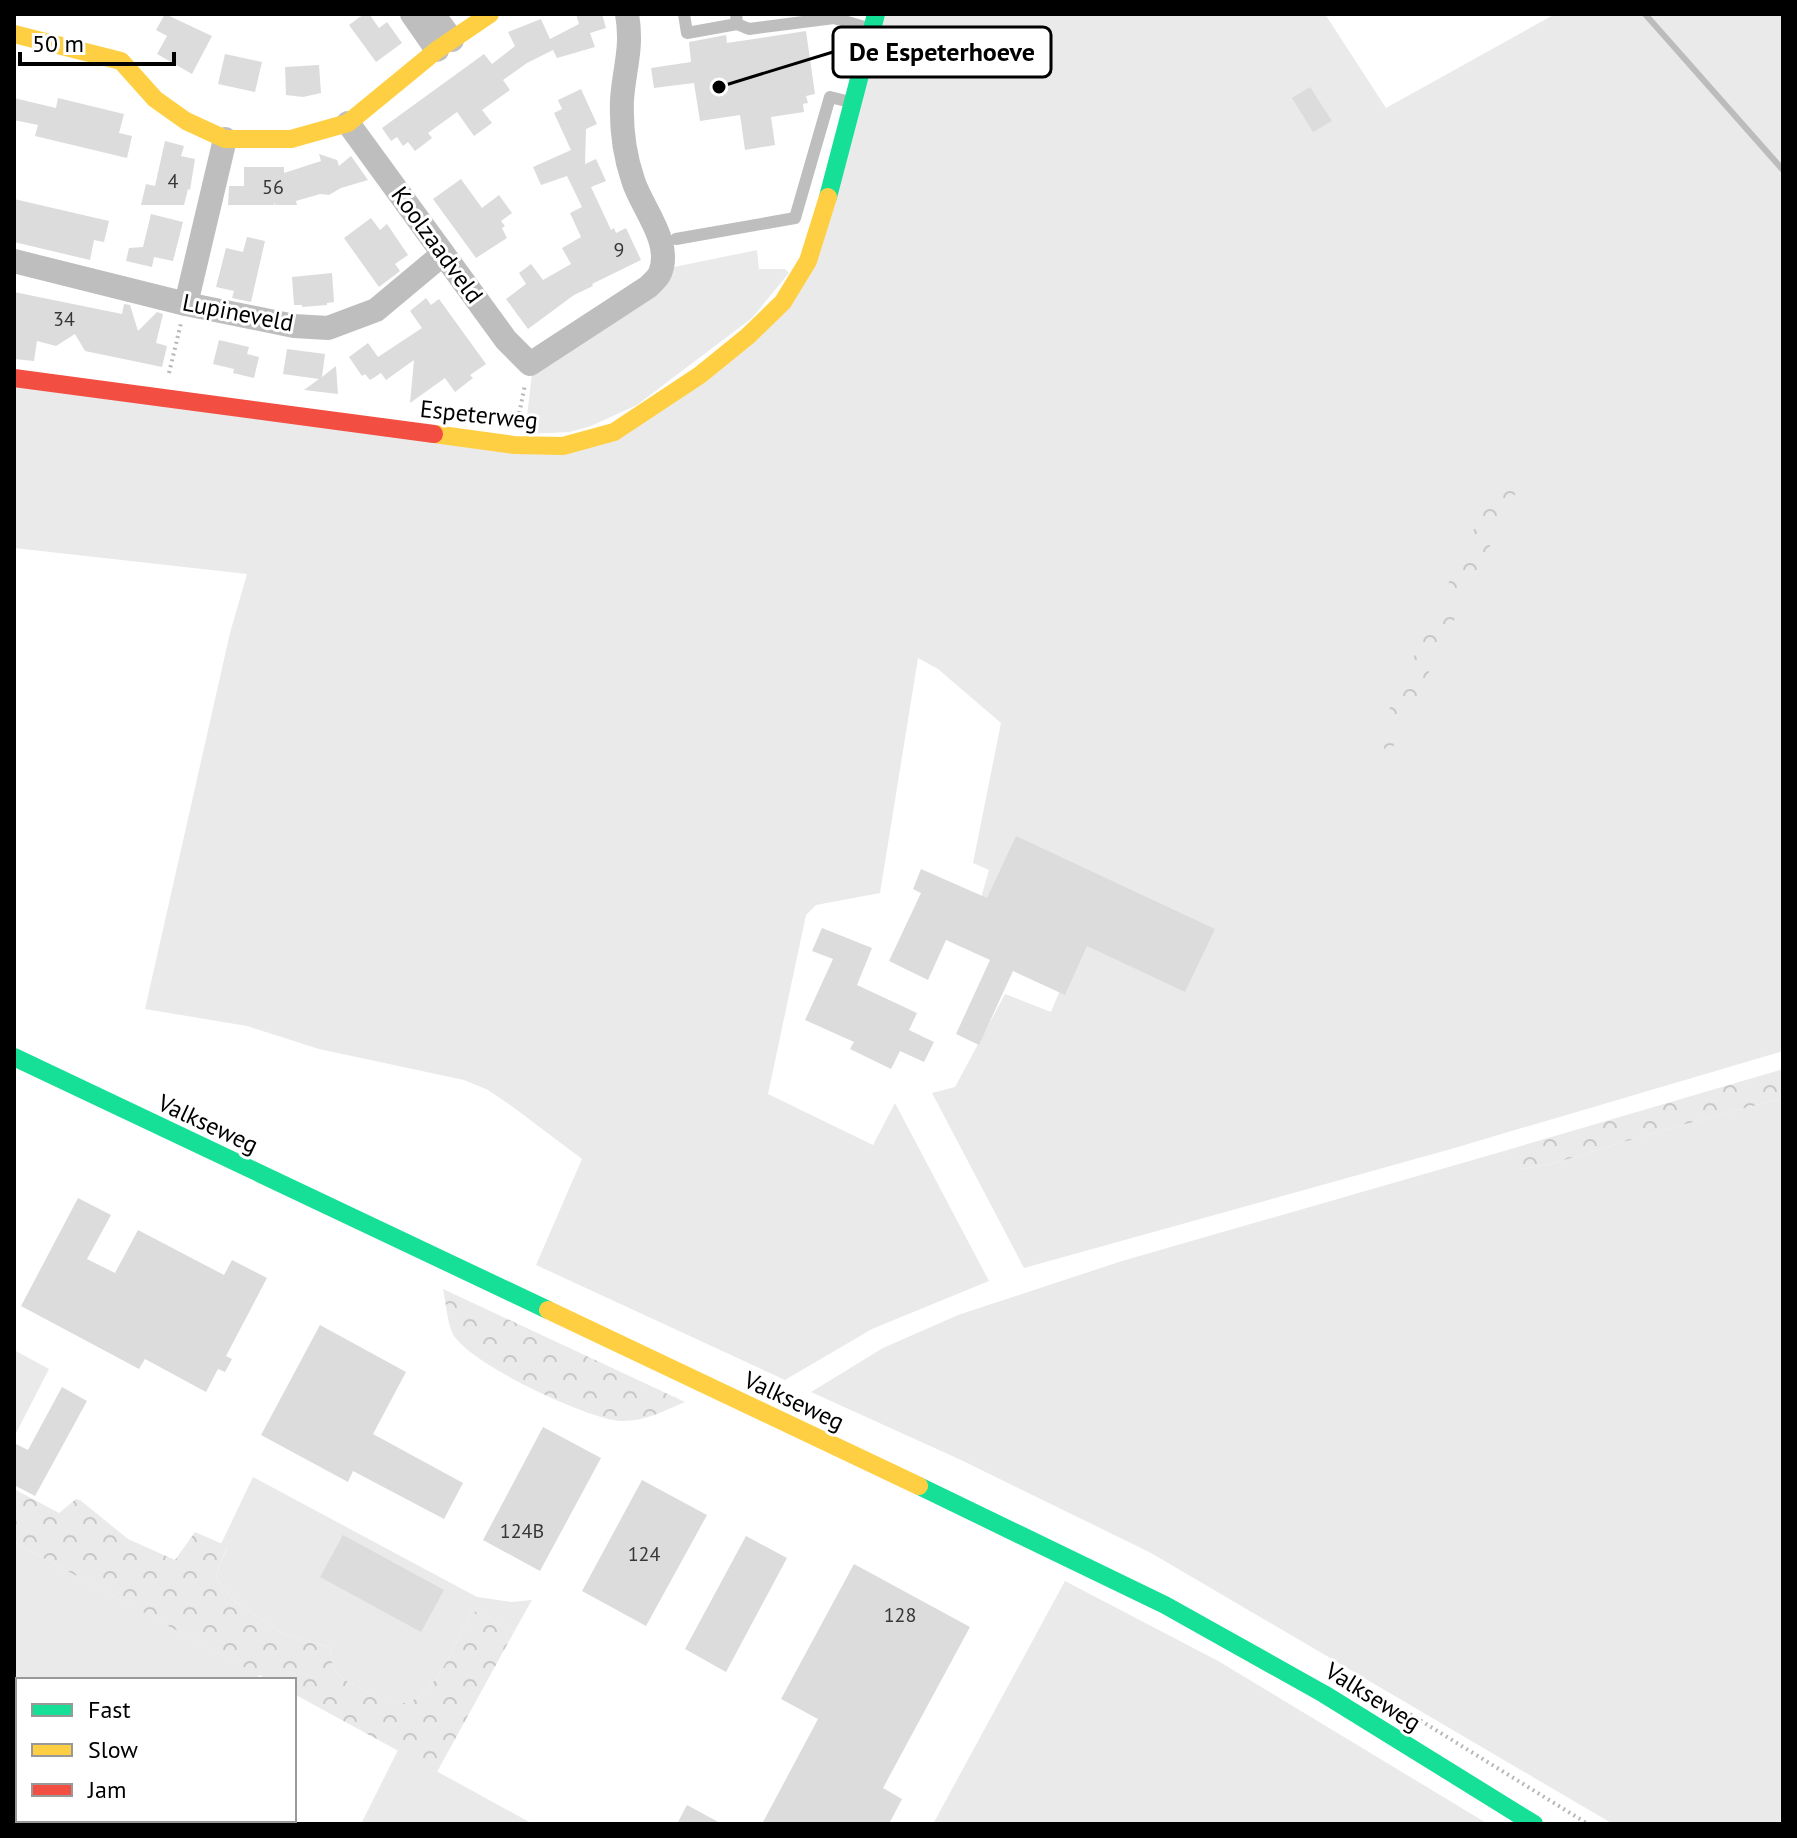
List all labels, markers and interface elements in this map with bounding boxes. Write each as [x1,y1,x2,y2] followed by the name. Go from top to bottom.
[20,16,174,66] scale bar
[833,27,1051,77] callout: De Espeterhoeve
[32,28,84,59] text: 50 m
[849,35,1035,68] text: De Espeterhoeve
[168,168,179,194] house number: 4
[262,174,284,200] house number: 56
[385,180,490,309] street label: Koolzaadveld
[614,237,624,263] house number: 9
[180,287,296,338] street label: Lupineveld
[53,306,75,332] house number: 34
[418,393,540,436] street label: Espeterweg
[152,1086,263,1160] street label: Valkseweg
[738,1363,849,1437] street label: Valkseweg
[500,1518,544,1544] house number: 124B
[628,1541,660,1567] house number: 124
[884,1602,916,1628] house number: 128
[1319,1655,1427,1738] street label: Valkseweg
[16,1678,296,1822] legend
[88,1694,131,1725] text: Fast
[88,1734,138,1765] text: Slow
[87,1774,126,1805] text: Jam

